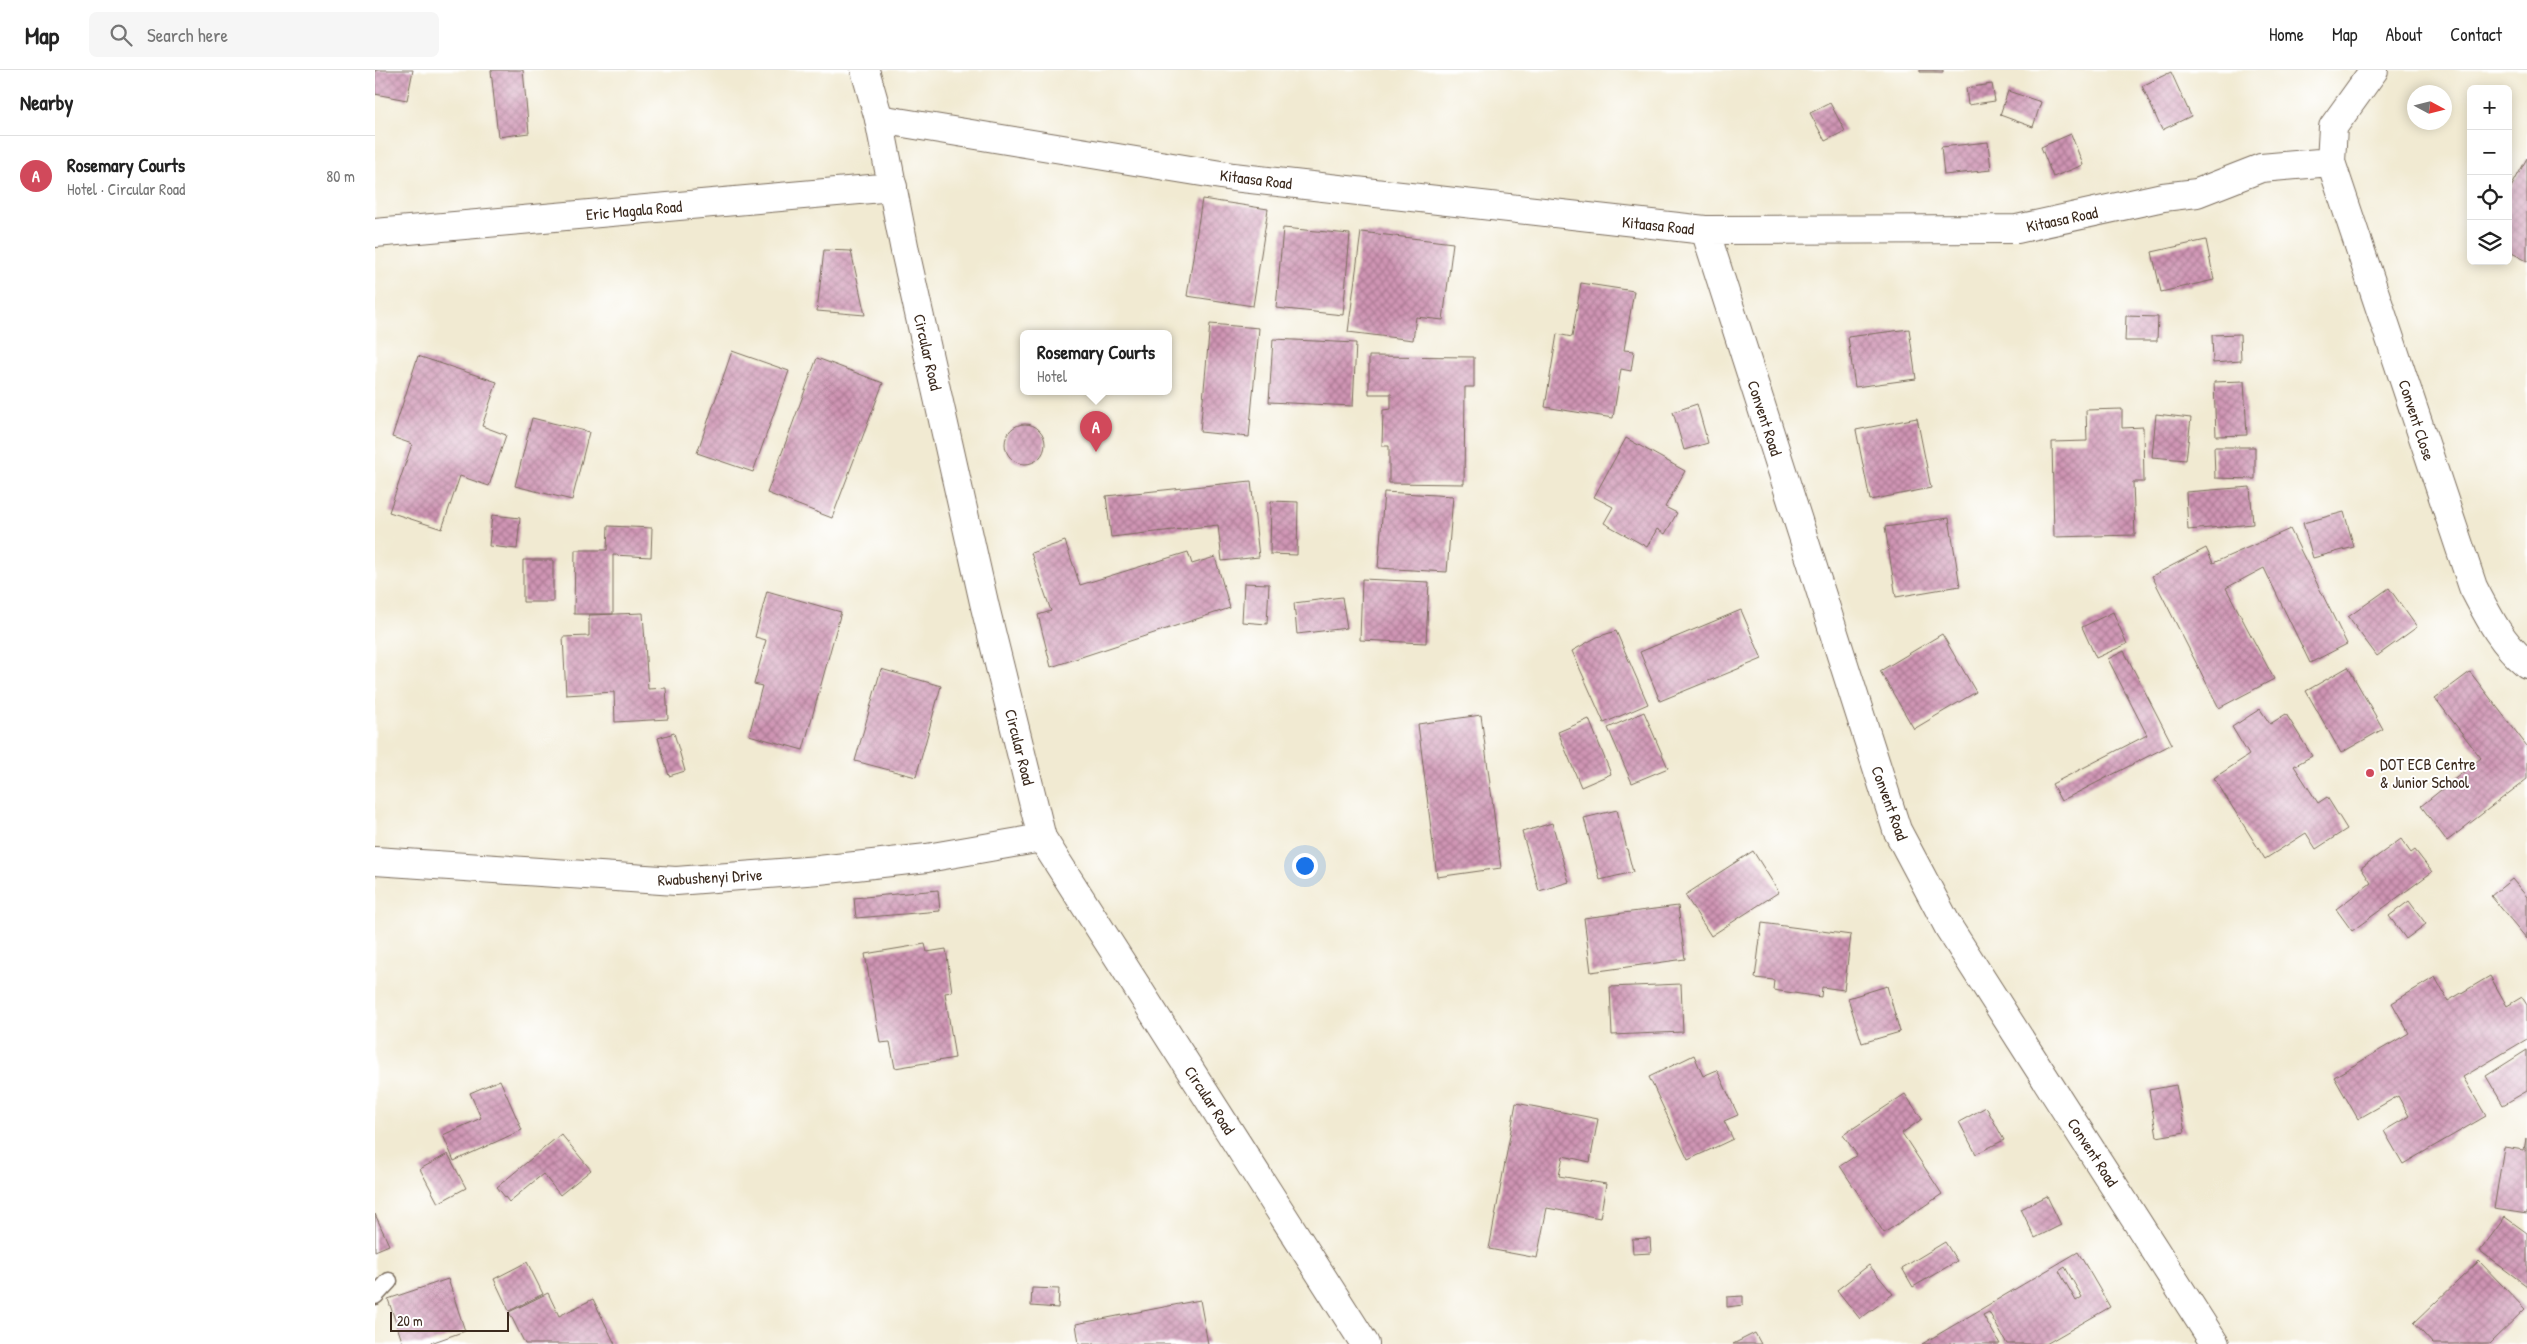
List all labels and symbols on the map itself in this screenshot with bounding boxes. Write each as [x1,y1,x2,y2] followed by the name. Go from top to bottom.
[2407,85,2452,130] north arrow
[1219,164,1293,194] street label: Kitaasa Road
[585,195,683,225] street label: Eric Magala Road
[2024,201,2100,237] street label: Kitaasa Road
[1621,210,1695,240] street label: Kitaasa Road
[909,312,947,392] street label: Circular Road
[2394,377,2441,464] street label: Convent Close
[1743,378,1787,458] street label: Convent Road
[1080,411,1112,452] pin: A
[1000,707,1040,787] street label: Circular Road
[2380,753,2476,793] place label: DOT ECB Centre & Junior School
[1866,763,1914,843] street label: Convent Road
[2364,767,2376,779] marker: DOT ECB Centre & Junior School
[1292,853,1318,879] your location
[657,863,763,891] street label: Rwabushenyi Drive
[1180,1061,1240,1139] street label: Circular Road
[2063,1113,2123,1191] street label: Convent Road
[390,1309,509,1332] scale bar

